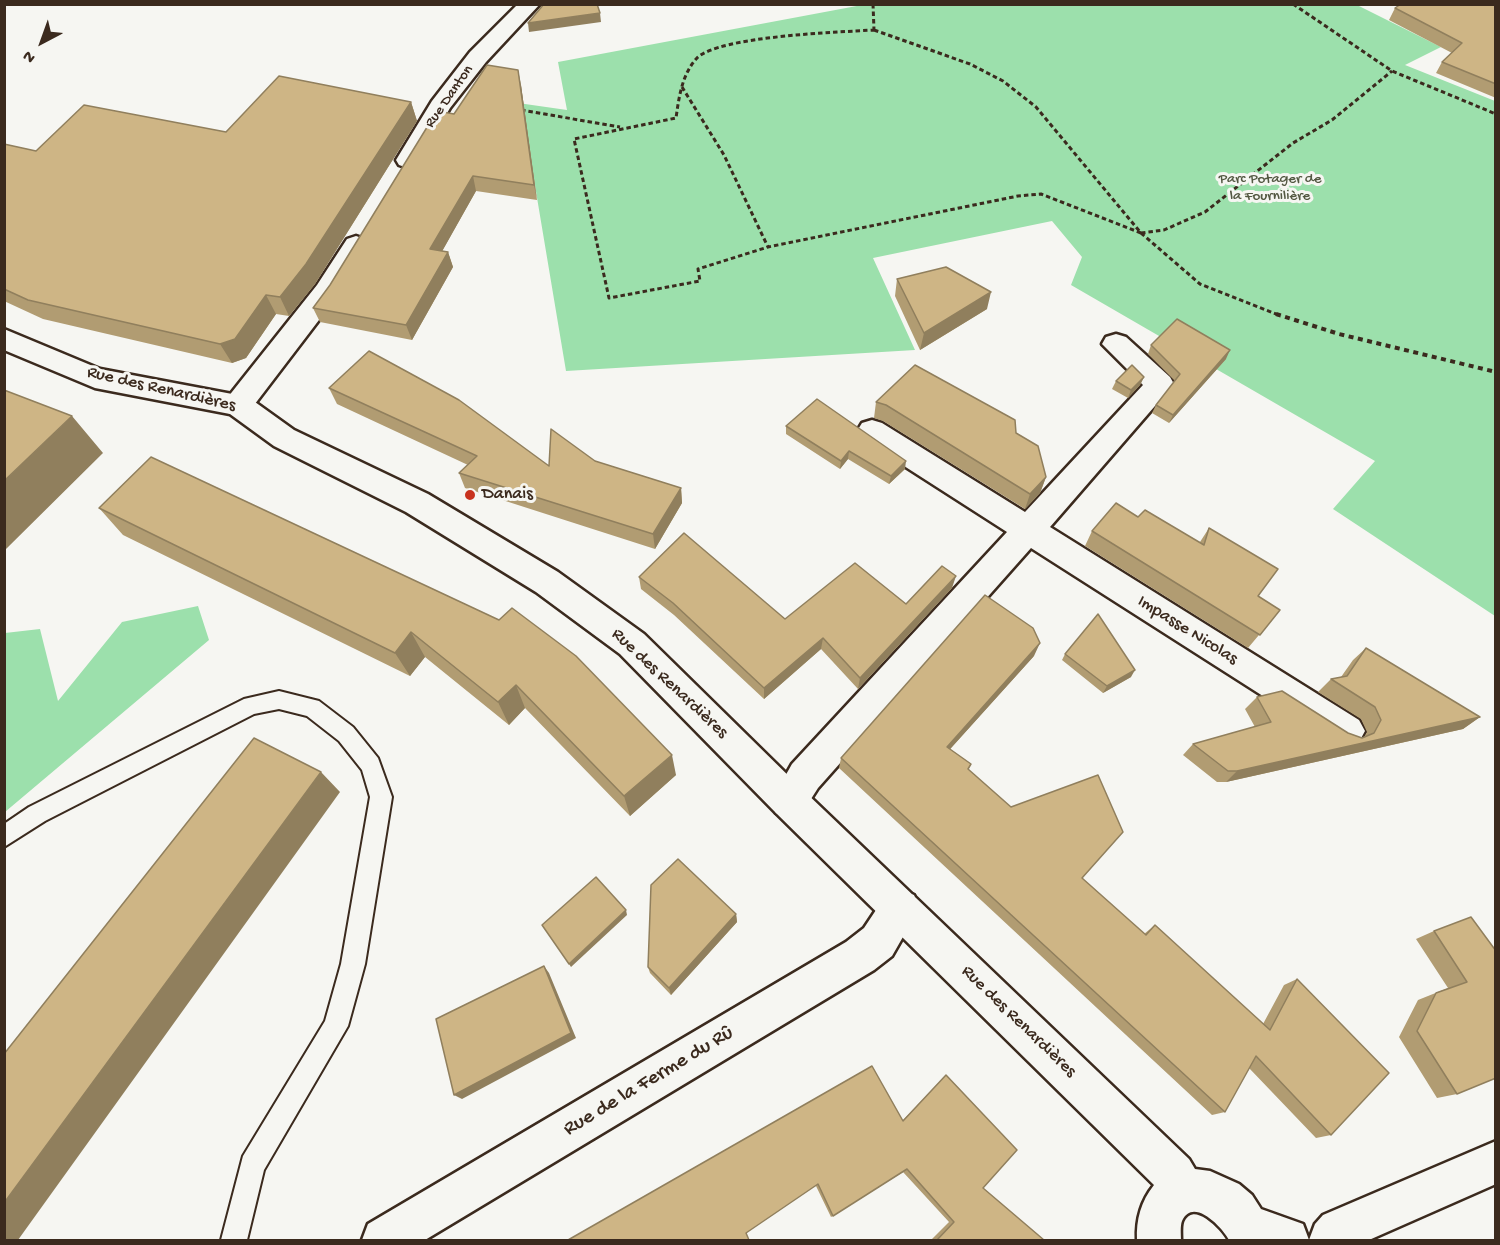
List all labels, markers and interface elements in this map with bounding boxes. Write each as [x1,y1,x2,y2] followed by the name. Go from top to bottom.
[12,12,72,72] north arrow
[20,45,40,67] text: N
[422,62,478,132] street label: Rue Danton
[1219,171,1321,206] park label: Parc Potager de la Fournilière
[85,362,237,418] street label: Rue des Renardières
[482,484,533,506] place label: Danais
[463,488,477,502] marker: Danais
[1133,592,1241,670] street label: Impasse Nicolas
[606,624,732,744] street label: Rue des Renardières
[956,961,1080,1083] street label: Rue des Renardières
[559,1021,739,1143] street label: Rue de la Ferme du Rû

